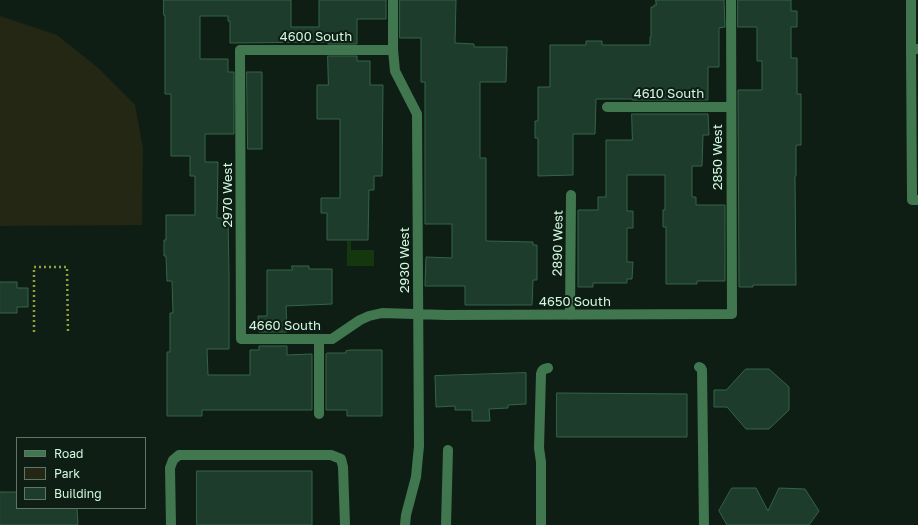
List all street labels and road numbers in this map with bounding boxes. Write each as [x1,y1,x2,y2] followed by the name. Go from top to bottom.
[280,29,352,45] street label: 4600 South
[634,86,704,102] street label: 4610 South
[710,124,726,190] street label: 2850 West
[220,162,236,228] street label: 2970 West
[550,210,566,276] street label: 2890 West
[397,227,413,293] street label: 2930 West
[539,294,611,310] street label: 4650 South
[249,318,321,334] street label: 4660 South

